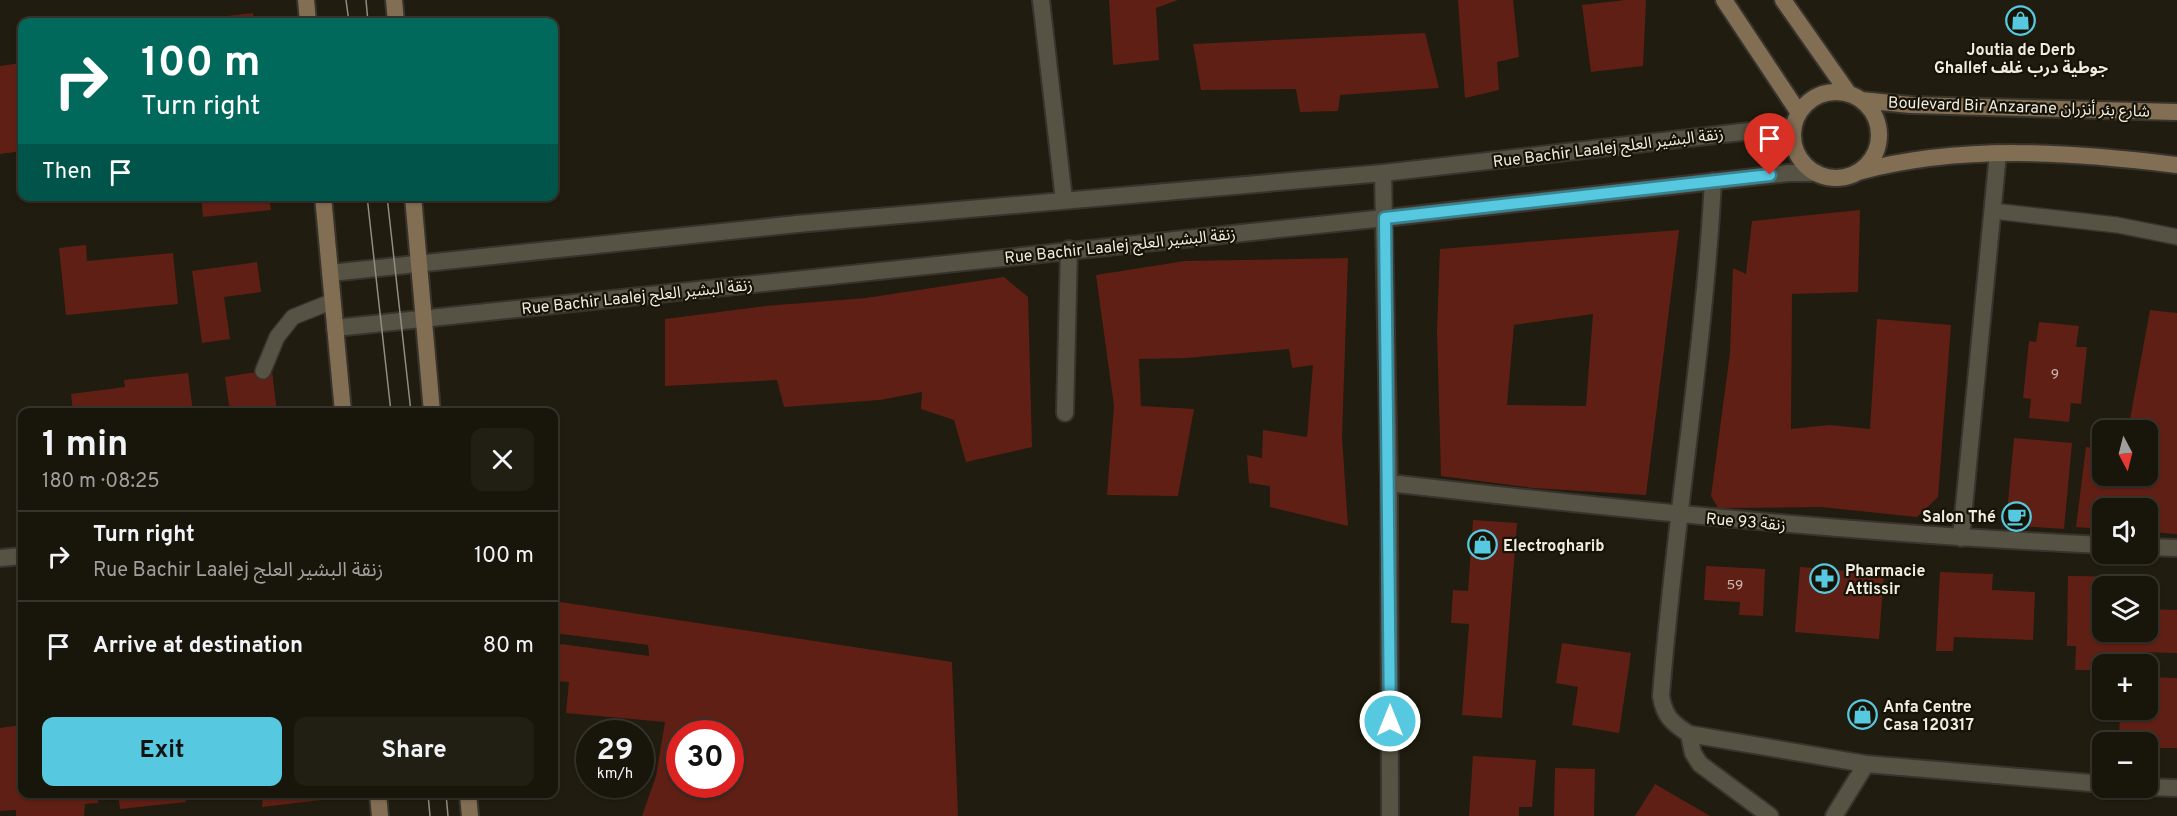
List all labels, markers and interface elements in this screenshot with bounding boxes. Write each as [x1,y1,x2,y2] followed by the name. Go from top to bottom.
[2005,5,2037,37] shop icon: Joutia de Derb Ghallef جوطية درب غلف
[141,38,260,91] text: 100 m
[1934,41,2108,79] place label: Joutia de Derb Ghallef جوطية درب غلف
[42,42,120,120] icon: right
[141,90,260,124] text: Turn right
[1888,92,2150,124] street label: Boulevard Bir Anzarane شارع بئر أنزران
[1744,113,1795,175] pin
[1753,122,1786,155] icon: arrive
[1492,125,1725,174] street label: Rue Bachir Laalej زنقة البشير العلج
[104,156,137,189] icon: arrive
[42,159,92,186] text: Then
[1004,225,1237,270] street label: Rue Bachir Laalej زنقة البشير العلج
[521,276,754,321] street label: Rue Bachir Laalej زنقة البشير العلج
[2051,366,2059,383] house number: 9
[2092,420,2158,486] north arrow
[2092,420,2158,798] map controls
[42,423,128,469] text: 1 min
[471,428,534,491] button: close
[42,469,160,495] text: 180 m · 08:25
[2092,498,2158,564] button: sound
[2001,500,2033,532] cafe icon: Salon Thé
[1922,508,1996,528] place label: Salon Thé
[1705,510,1787,536] street label: Rue 93 زنقة
[93,522,195,549] text: Turn right
[1466,529,1498,561] shop icon: Electrogharib
[1503,537,1605,557] place label: Electrogharib
[42,540,75,573] icon: right
[474,543,534,570] text: 100 m
[93,558,383,584] text: Rue Bachir Laalej زنقة البشير العلج
[1845,562,1925,600] place label: Pharmacie Attissir
[1808,563,1840,595] pharmacy icon: Pharmacie Attissir
[2092,576,2158,642] button: layers
[1727,577,1743,594] house number: 59
[42,630,75,663] icon: arrive
[93,633,303,660] text: Arrive at destination
[483,633,534,660] text: 80 m
[2092,654,2158,720] button: +
[1358,689,1422,753] position arrow
[1883,698,1974,736] place label: Anfa Centre Casa 120317
[1846,699,1878,731] shop icon: Anfa Centre Casa 120317
[42,717,282,786] button: Exit
[294,717,534,786] button: Share
[666,720,744,798] speed limit sign: 30
[2092,732,2158,798] button: −
[597,733,633,770] text: 29
[597,765,633,784] text: km/h

